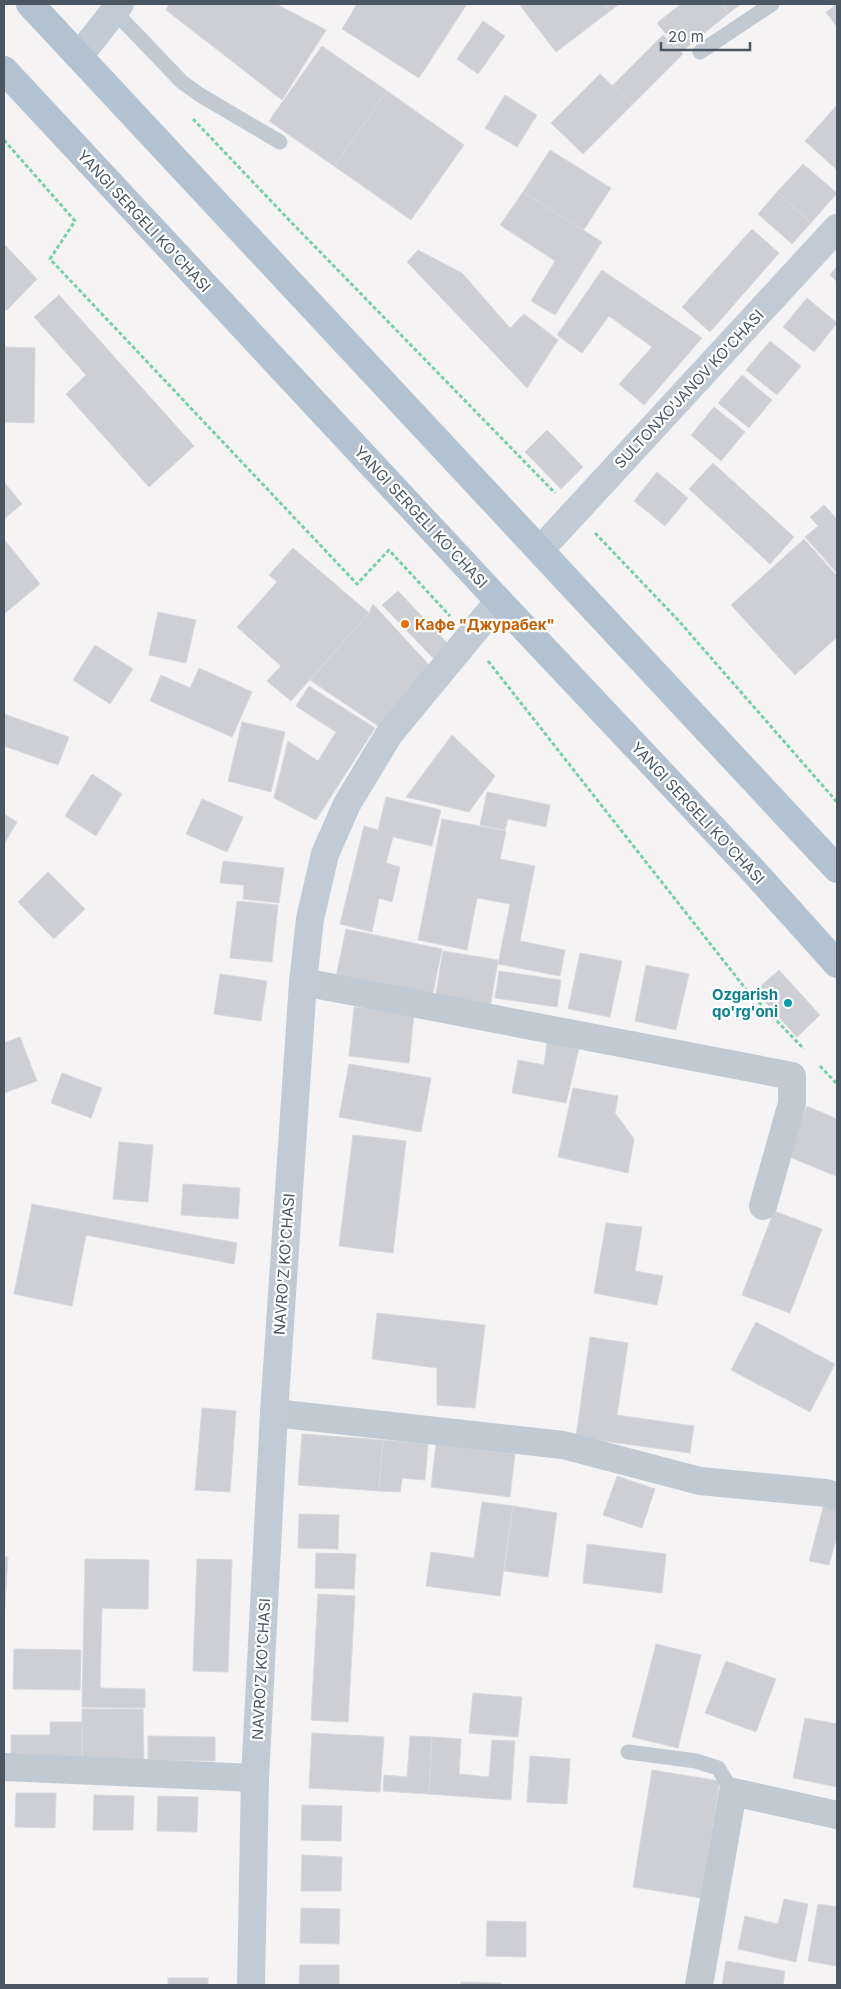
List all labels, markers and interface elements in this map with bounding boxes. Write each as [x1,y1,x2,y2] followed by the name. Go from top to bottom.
[661,20,750,52] scale bar
[668,27,704,46] text: 20 m
[73,146,215,296] street label: YANGI SERGELI KO'CHASI
[610,306,768,472] street label: SULTONXO'JANOV KO'CHASI
[350,442,492,592] street label: YANGI SERGELI KO'CHASI
[415,615,555,634] place label: Кафе "Джурабек"
[399,618,411,630] marker: Кафе "Джурабек"
[627,738,769,888] street label: YANGI SERGELI KO'CHASI
[712,985,778,1021] place label: Ozgarish qo'rg'oni
[782,997,794,1009] marker: Ozgarish qo'rg'oni
[270,1193,298,1335] street label: NAVRO'Z KO'CHASI
[248,1598,274,1740] street label: NAVRO'Z KO'CHASI

